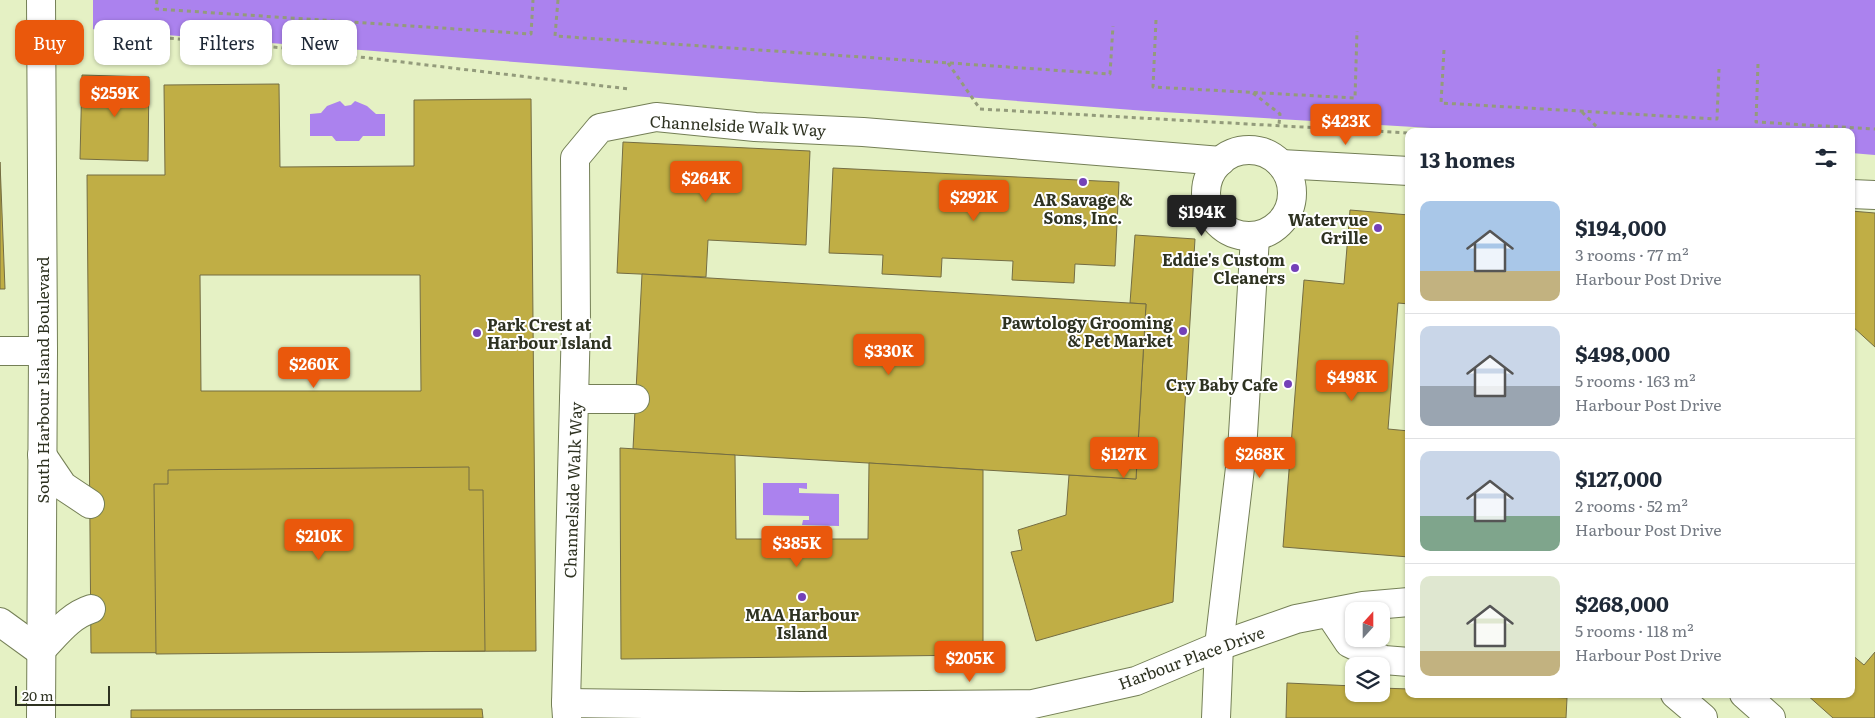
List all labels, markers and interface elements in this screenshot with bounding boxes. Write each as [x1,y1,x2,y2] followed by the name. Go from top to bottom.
[15,20,84,65] chip: Buy
[94,20,170,65] chip: Rent
[180,20,272,65] chip: Filters
[282,20,357,65] chip: New
[80,76,150,118] pin: $259K
[91,80,139,104] text: $259K
[1311,104,1381,146] pin: $423K
[649,108,828,142] street label: Channelside Walk Way
[1321,108,1371,132] text: $423K
[1420,143,1515,174] text: 13 homes
[1812,144,1840,172] icon: filters
[671,160,741,203] pin: $264K
[681,165,731,189] text: $264K
[1077,176,1089,188] marker: AR Savage & Sons, Inc.
[939,180,1009,222] pin: $292K
[950,184,998,208] text: $292K
[1033,187,1133,229] place label: AR Savage & Sons, Inc.
[1167,194,1237,237] pin: $194K
[1178,199,1226,223] text: $194K
[1288,207,1368,249] place label: Watervue Grille
[1575,211,1667,242] text: $194,000
[1460,221,1520,281] icon: home
[1372,222,1384,234] marker: Watervue Grille
[1575,242,1689,266] text: 3 rooms · 77 m²
[1162,247,1285,289] place label: Eddie's Custom Cleaners
[30,256,54,504] street label: South Harbour Island Boulevard
[1289,262,1301,274] marker: Eddie's Custom Cleaners
[1575,266,1722,290] text: Harbour Post Drive
[1001,310,1173,352] place label: Pawtology Grooming & Pet Market
[487,312,612,354] place label: Park Crest at Harbour Island
[1177,325,1189,337] marker: Pawtology Grooming & Pet Market
[471,327,483,339] marker: Park Crest at Harbour Island
[854,334,924,376] pin: $330K
[1575,337,1670,368] text: $498,000
[864,338,914,362] text: $330K
[279,346,349,389] pin: $260K
[1460,346,1520,406] icon: home
[289,351,339,375] text: $260K
[1317,360,1387,402] pin: $498K
[1327,364,1377,388] text: $498K
[1575,368,1696,392] text: 5 rooms · 163 m²
[1166,372,1278,396] place label: Cry Baby Cafe
[1282,378,1294,390] marker: Cry Baby Cafe
[1575,392,1722,416] text: Harbour Post Drive
[557,401,587,579] street label: Channelside Walk Way
[1089,436,1159,479] pin: $127K
[1225,436,1295,479] pin: $268K
[1101,441,1147,465] text: $127K
[1235,441,1285,465] text: $268K
[1575,462,1662,493] text: $127,000
[1460,471,1520,531] icon: home
[1575,493,1688,517] text: 2 rooms · 52 m²
[1575,517,1722,541] text: Harbour Post Drive
[284,518,354,561] pin: $210K
[295,523,343,547] text: $210K
[762,526,832,568] pin: $385K
[772,530,822,554] text: $385K
[1575,587,1669,618] text: $268,000
[796,591,808,603] marker: MAA Harbour Island
[1460,596,1520,656] icon: home
[745,602,859,644] place label: MAA Harbour Island
[1345,602,1390,648] north arrow
[1345,602,1390,702] map controls
[1575,618,1694,642] text: 5 rooms · 118 m²
[1115,619,1267,695] street label: Harbour Place Drive
[935,640,1005,683] pin: $205K
[1575,642,1722,666] text: Harbour Post Drive
[945,645,995,669] text: $205K
[1345,657,1390,702] button: layers
[15,683,110,706] scale bar
[22,685,54,705] text: 20 m

